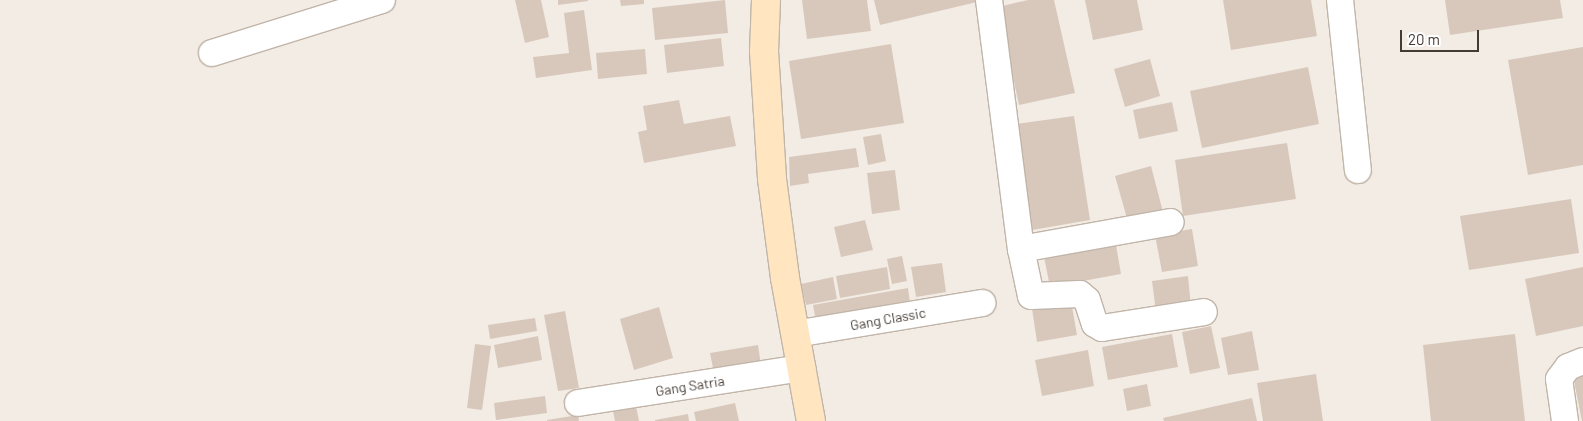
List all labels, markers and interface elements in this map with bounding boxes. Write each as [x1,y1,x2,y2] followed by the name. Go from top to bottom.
[1403,20,1482,52] scale bar
[1408,30,1440,48] text: 20 m
[849,304,927,334] street label: Gang Classic
[654,372,726,400] street label: Gang Satria

